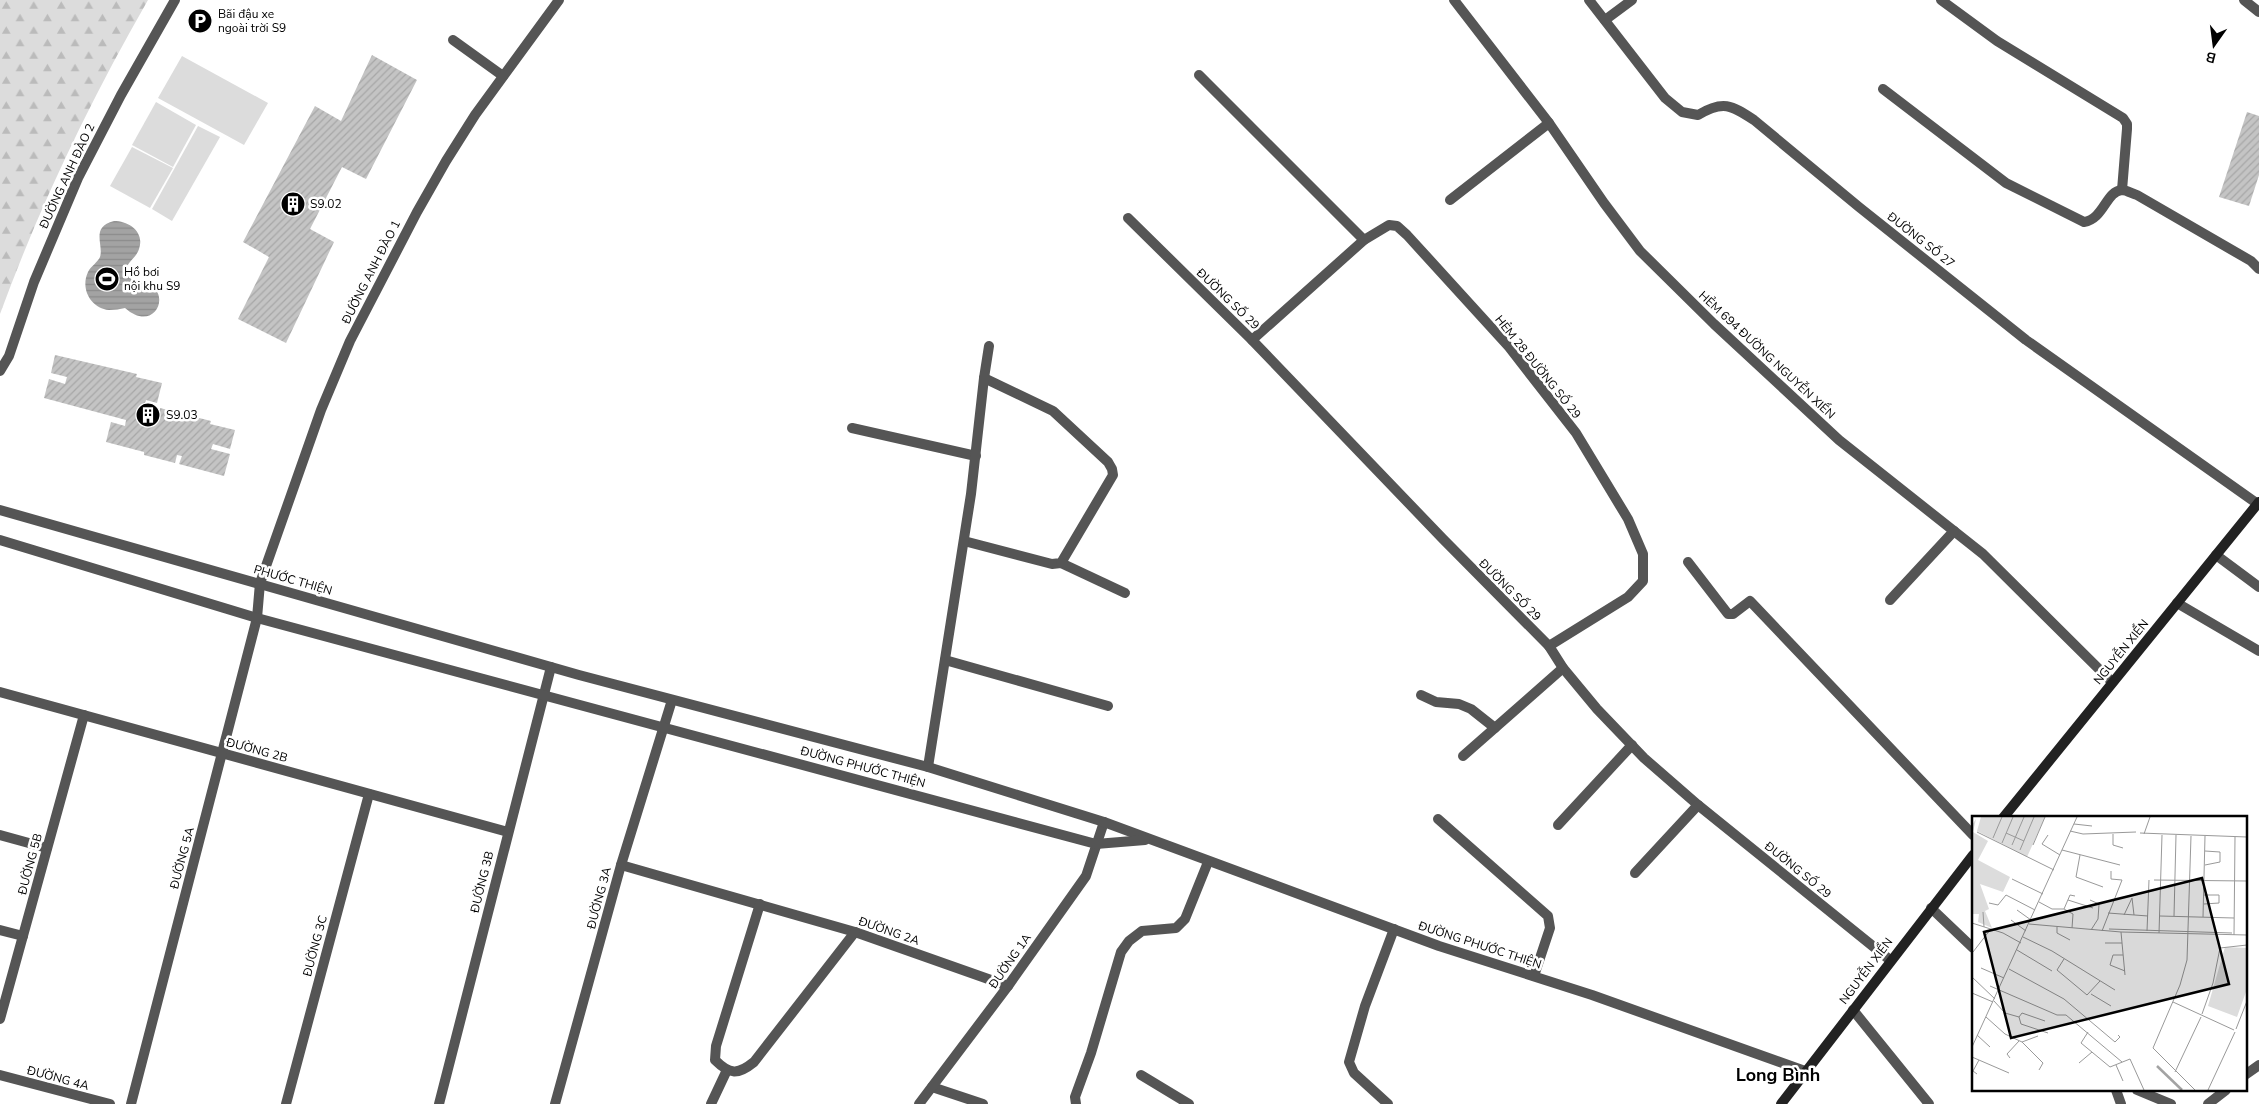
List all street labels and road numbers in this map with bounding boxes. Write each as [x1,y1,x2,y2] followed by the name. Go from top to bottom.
[35,121,98,232] street label: ĐƯỜNG ANH ĐÀO 2
[1883,207,1959,271] street label: ĐƯỜNG SỐ 27
[337,217,404,327] street label: ĐƯỜNG ANH ĐÀO 1
[1192,263,1264,333] street label: ĐƯỜNG SỐ 29
[1695,287,1839,423] street label: HẺM 694 ĐƯỜNG NGUYỄN XIỂN
[1491,311,1585,422] street label: HẺM 28 ĐƯỜNG SỐ 29
[1475,554,1545,625] street label: ĐƯỜNG SỐ 29
[252,561,334,599] street label: PHƯỚC THIỆN
[2089,615,2152,688] street label: NGUYỄN XIỂN
[224,734,289,766] street label: ĐƯỜNG 2B
[798,742,927,791] street label: ĐƯỜNG PHƯỚC THIỆN
[166,825,198,892] street label: ĐƯỜNG 5A
[14,832,46,897] street label: ĐƯỜNG 5B
[1760,837,1835,902] street label: ĐƯỜNG SỐ 29
[466,850,497,915] street label: ĐƯỜNG 3B
[583,865,615,932] street label: ĐƯỜNG 3A
[855,913,922,949] street label: ĐƯỜNG 2A
[299,914,331,979] street label: ĐƯỜNG 3C
[1415,917,1544,972] street label: ĐƯỜNG PHƯỚC THIỆN
[985,930,1035,992] street label: ĐƯỜNG 1A
[1835,934,1896,1008] street label: NGUYỄN XIỂN
[24,1062,91,1094] street label: ĐƯỜNG 4A

